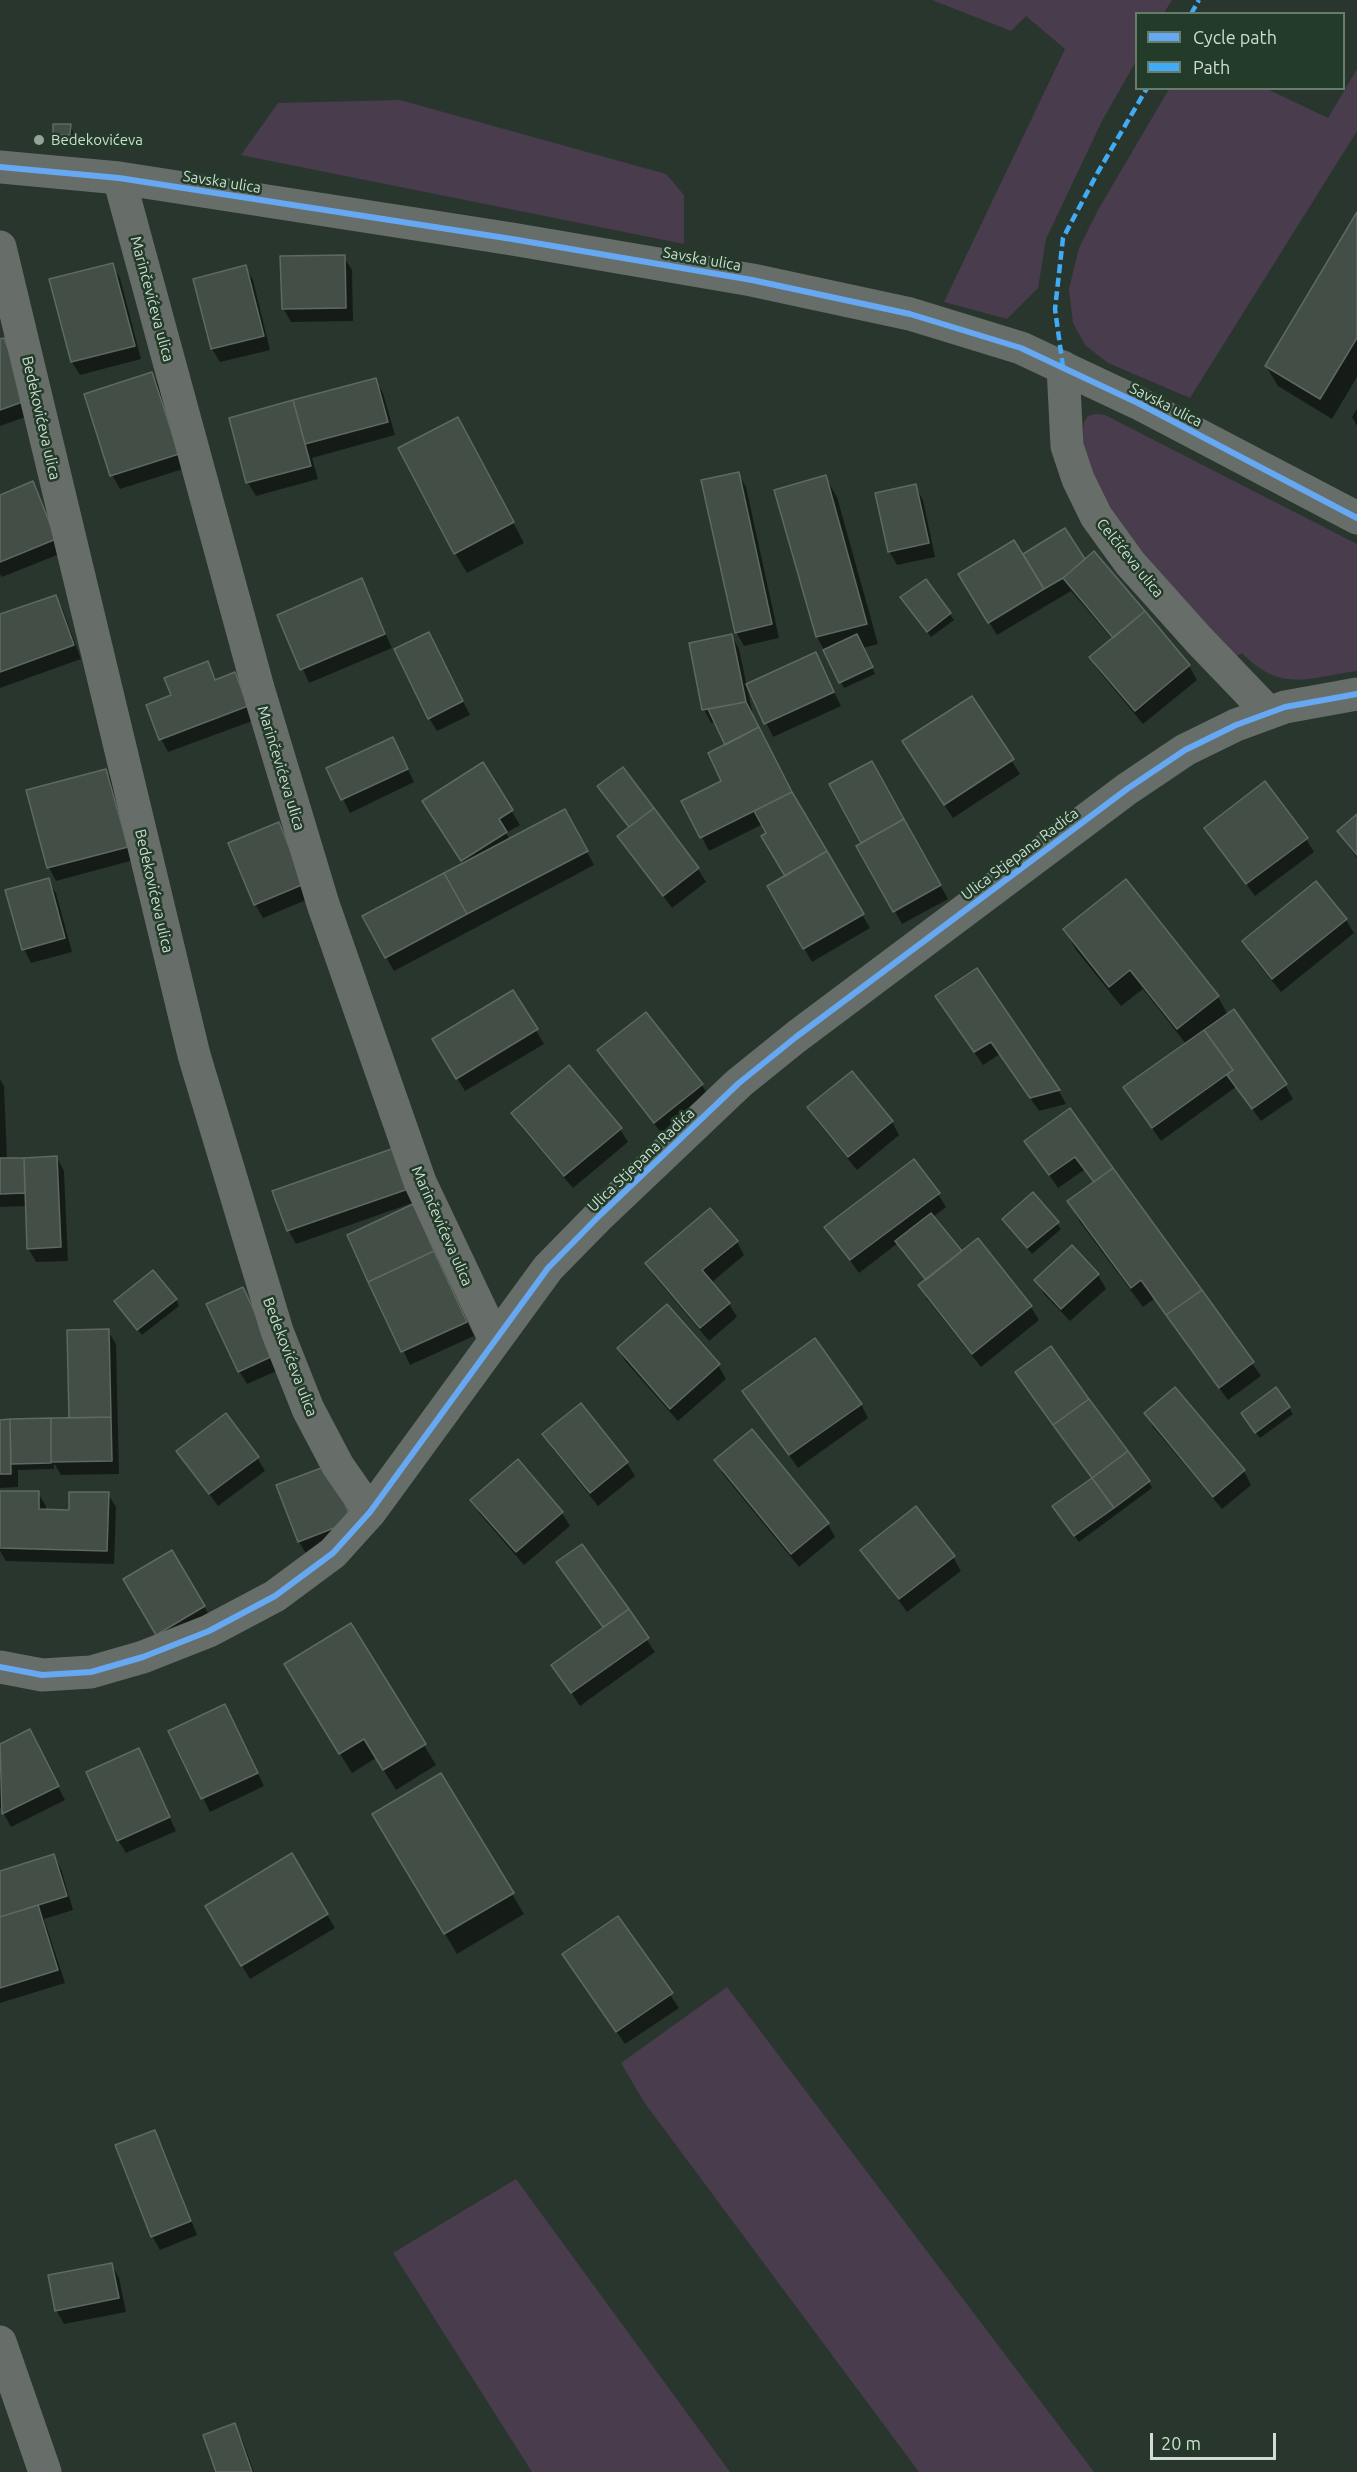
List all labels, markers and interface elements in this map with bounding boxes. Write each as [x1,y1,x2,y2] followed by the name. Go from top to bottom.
[1135,12,1345,90] legend
[1193,27,1277,47] text: Cycle path
[1193,57,1230,77] text: Path
[51,131,143,149] place label: Bedekovićeva
[32,133,46,147] marker: Bedekovićeva
[182,167,262,197] street label: Savska ulica
[127,234,177,364] street label: Marinčevićeva ulica
[662,243,742,275] street label: Savska ulica
[18,354,64,482] street label: Bedekovićeva ulica
[1127,379,1205,431] street label: Savska ulica
[1093,515,1167,601] street label: Celčićeva ulica
[253,704,309,832] street label: Marinčevićeva ulica
[958,804,1082,904] street label: Ulica Stjepana Radića
[131,827,177,955] street label: Bedekovićeva ulica
[584,1104,698,1216] street label: Ulica Stjepana Radića
[407,1163,477,1289] street label: Marinčevićeva ulica
[259,1295,321,1419] street label: Bedekovićeva ulica
[1153,2421,1279,2459] scale bar
[1161,2433,1201,2453] text: 20 m

